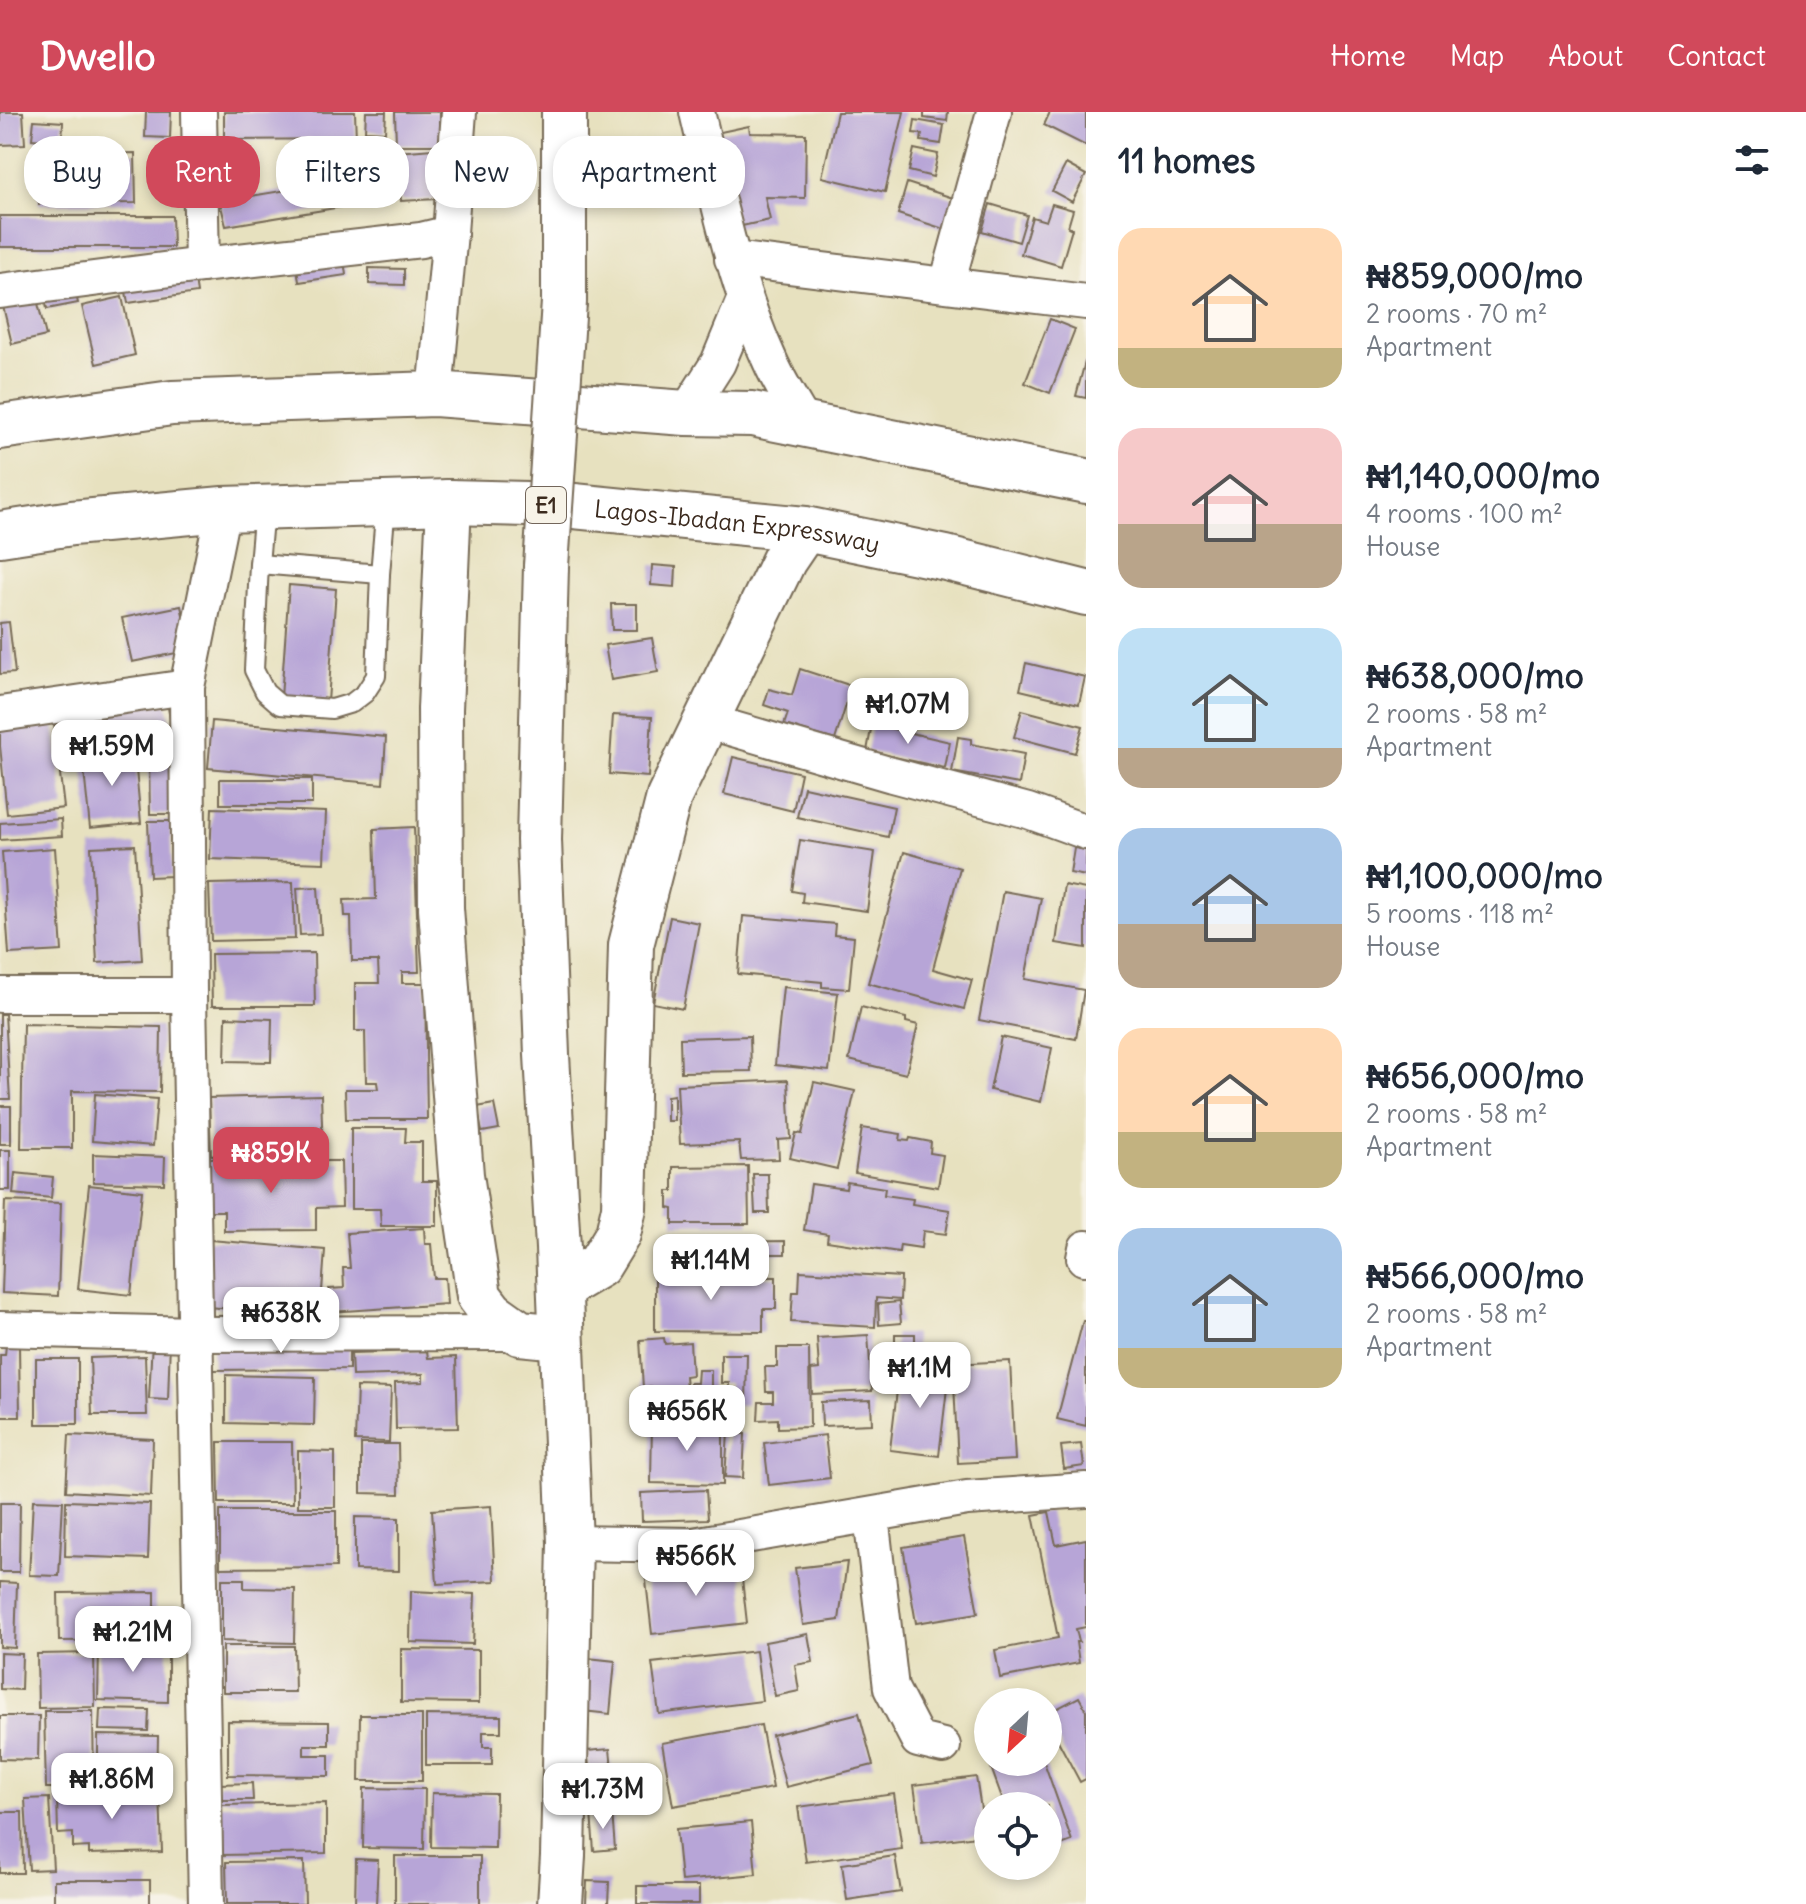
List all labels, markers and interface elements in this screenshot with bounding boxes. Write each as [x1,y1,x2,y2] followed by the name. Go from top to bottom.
[40,33,156,80] text: Dwello
[1330,38,1406,74] text: Home
[1450,38,1504,74] text: Map
[1548,38,1623,74] text: About
[1667,38,1766,74] text: Contact
[24,136,130,208] chip: Buy
[146,136,260,208] chip: Rent
[276,136,409,208] chip: Filters
[425,136,537,208] chip: New
[553,136,745,208] chip: Apartment
[1730,138,1774,182] icon: filters
[1118,139,1255,182] text: 11 homes
[1366,254,1583,297] text: ₦859,000/mo
[1182,260,1278,356] icon: home
[1366,297,1547,330] text: 2 rooms · 70 m²
[1366,330,1492,363] text: Apartment
[1366,454,1600,497] text: ₦1,140,000/mo
[1182,460,1278,556] icon: home
[526,487,566,523] road number: E1
[593,493,883,559] street label: Lagos-Ibadan Expressway
[1366,497,1563,530] text: 4 rooms · 100 m²
[1366,530,1440,563] text: House
[1366,654,1584,697] text: ₦638,000/mo
[1182,660,1278,756] icon: home
[843,678,973,746] pin: ₦1.07M
[865,687,951,720] text: ₦1.07M
[1366,697,1547,730] text: 2 rooms · 58 m²
[47,720,177,788] pin: ₦1.59M
[69,729,155,762] text: ₦1.59M
[1366,730,1492,763] text: Apartment
[1366,854,1603,897] text: ₦1,100,000/mo
[1182,860,1278,956] icon: home
[1366,897,1554,930] text: 5 rooms · 118 m²
[1366,930,1440,963] text: House
[1366,1054,1584,1097] text: ₦656,000/mo
[1182,1060,1278,1156] icon: home
[1366,1097,1547,1130] text: 2 rooms · 58 m²
[215,1127,327,1195] pin: ₦859K
[1366,1130,1492,1163] text: Apartment
[231,1136,311,1169] text: ₦859K
[646,1234,776,1302] pin: ₦1.14M
[671,1243,751,1276] text: ₦1.14M
[1366,1254,1584,1297] text: ₦566,000/mo
[1182,1260,1278,1356] icon: home
[225,1287,337,1355] pin: ₦638K
[241,1296,321,1329] text: ₦638K
[1366,1297,1547,1330] text: 2 rooms · 58 m²
[1366,1330,1492,1363] text: Apartment
[864,1342,976,1410] pin: ₦1.1M
[888,1351,952,1384] text: ₦1.1M
[631,1385,743,1453] pin: ₦656K
[647,1394,727,1427] text: ₦656K
[640,1530,752,1598] pin: ₦566K
[656,1539,736,1572] text: ₦566K
[68,1606,198,1674] pin: ₦1.21M
[93,1615,173,1648] text: ₦1.21M
[974,1688,1062,1776] north arrow
[974,1688,1062,1880] map controls
[47,1753,177,1821] pin: ₦1.86M
[69,1762,155,1795] text: ₦1.86M
[538,1763,668,1831] pin: ₦1.73M
[561,1772,645,1805] text: ₦1.73M
[974,1792,1062,1880] button: locate

